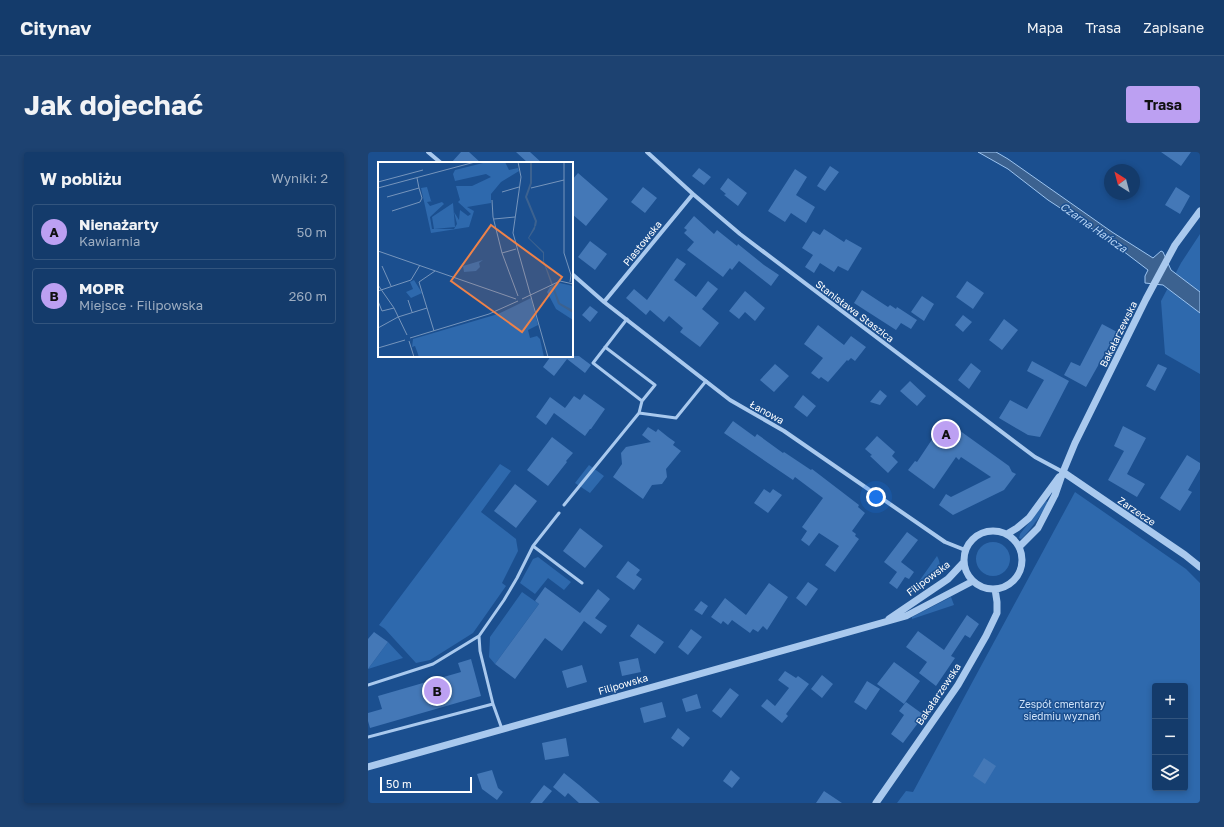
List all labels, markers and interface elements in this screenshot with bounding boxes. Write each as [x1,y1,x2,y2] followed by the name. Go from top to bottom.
[20,16,92,39] text: Citynav
[1027,19,1063,36] text: Mapa
[1085,19,1121,36] text: Trasa
[1143,19,1204,36] text: Zapisane
[1126,86,1200,123] button: Trasa
[24,88,203,121] text: Jak dojechać
[378,162,573,357] inset map
[1104,164,1140,200] north arrow
[40,168,122,189] text: W pobliżu
[271,170,328,186] text: Wyniki: 2
[1058,199,1130,255] water label: Czarna Hańcza
[79,215,159,233] text: Nienażarty
[620,218,664,268] street label: Piastowska
[49,224,59,240] text: A
[297,224,327,240] text: 50 m
[79,233,140,249] text: Kawiarnia
[813,278,897,344] street label: Stanisława Staszica
[79,279,124,297] text: MOPR
[49,288,59,304] text: B
[289,288,327,304] text: 260 m
[79,297,203,313] text: Miejsce · Filipowska
[1097,299,1139,369] street label: Bakałarzewska
[748,398,786,426] street label: Łanowa
[933,419,959,449] pin: A
[866,487,886,507] your location
[1116,494,1158,528] street label: Zarzecze
[904,558,952,598] street label: Filipowska
[913,661,963,727] street label: Bakałarzewska
[597,671,649,697] street label: Filipowska
[424,676,450,706] pin: B
[1152,683,1188,791] map controls
[1152,683,1188,719] button: +
[1019,698,1105,722] park label: Zespół cmentarzy siedmiu wyznań
[1152,719,1188,755] button: −
[1152,755,1188,791] button: layers
[380,775,472,794] scale bar
[386,777,412,790] text: 50 m

